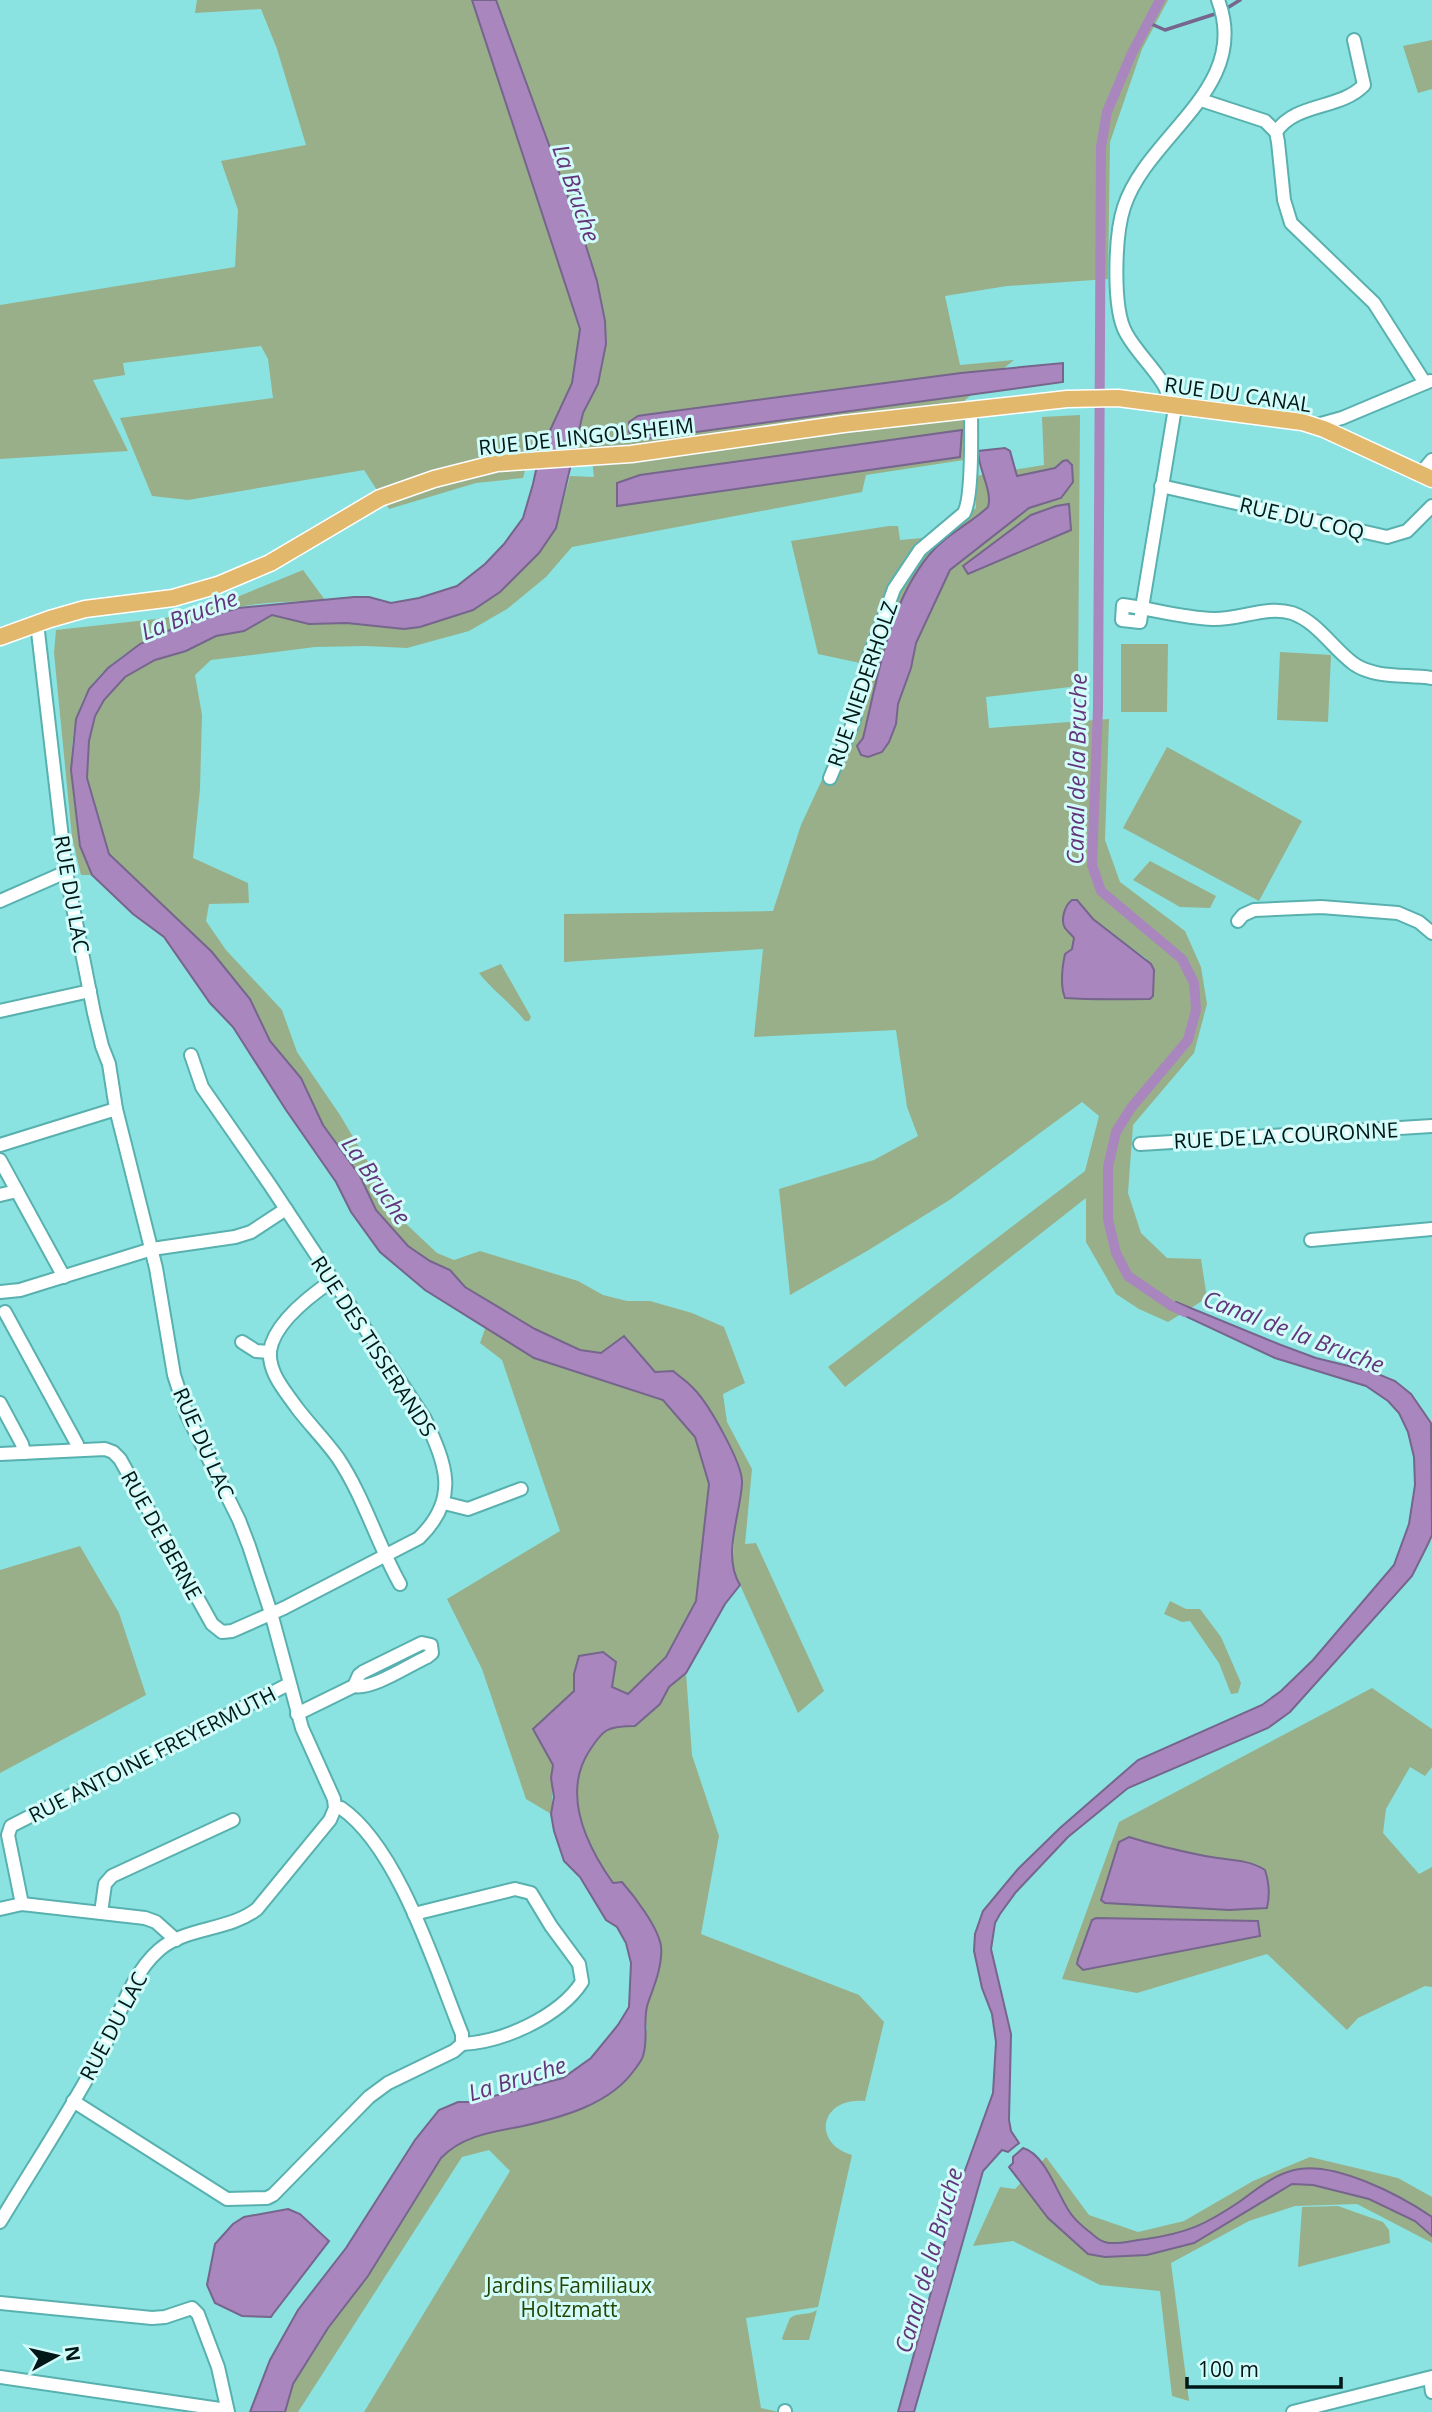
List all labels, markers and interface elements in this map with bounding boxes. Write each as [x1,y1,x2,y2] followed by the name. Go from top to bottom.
[545,140,609,246] water label: La Bruche
[1163,370,1313,418] street label: RUE DU CANAL
[477,411,695,461] street label: RUE DE LINGOLSHEIM
[1237,490,1367,546] street label: RUE DU COQ
[136,581,242,647] water label: La Bruche
[821,597,903,771] street label: RUE NIEDERHOLZ
[1058,673,1094,865] water label: Canal de la Bruche
[48,833,96,955] street label: RUE DU LAC
[1173,1115,1399,1155] street label: RUE DE LA COURONNE
[335,1129,419,1231] water label: La Bruche
[305,1250,443,1442] street label: RUE DES TISSERANDS
[1199,1282,1389,1380] water label: Canal de la Bruche
[167,1383,241,1503] street label: RUE DU LAC
[115,1465,209,1605] street label: RUE DE BERNE
[23,1679,281,1829] street label: RUE ANTOINE FREYERMUTH
[73,1967,153,2085] street label: RUE DU LAC
[464,2048,570,2108] water label: La Bruche
[886,2164,970,2356] water label: Canal de la Bruche
[484,2271,652,2323] park label: Jardins Familiaux Holtzmatt
[21,2321,91,2391] north arrow
[59,2344,87,2363] text: N
[1187,2346,1341,2390] scale bar
[1198,2355,1259,2383] text: 100 m

